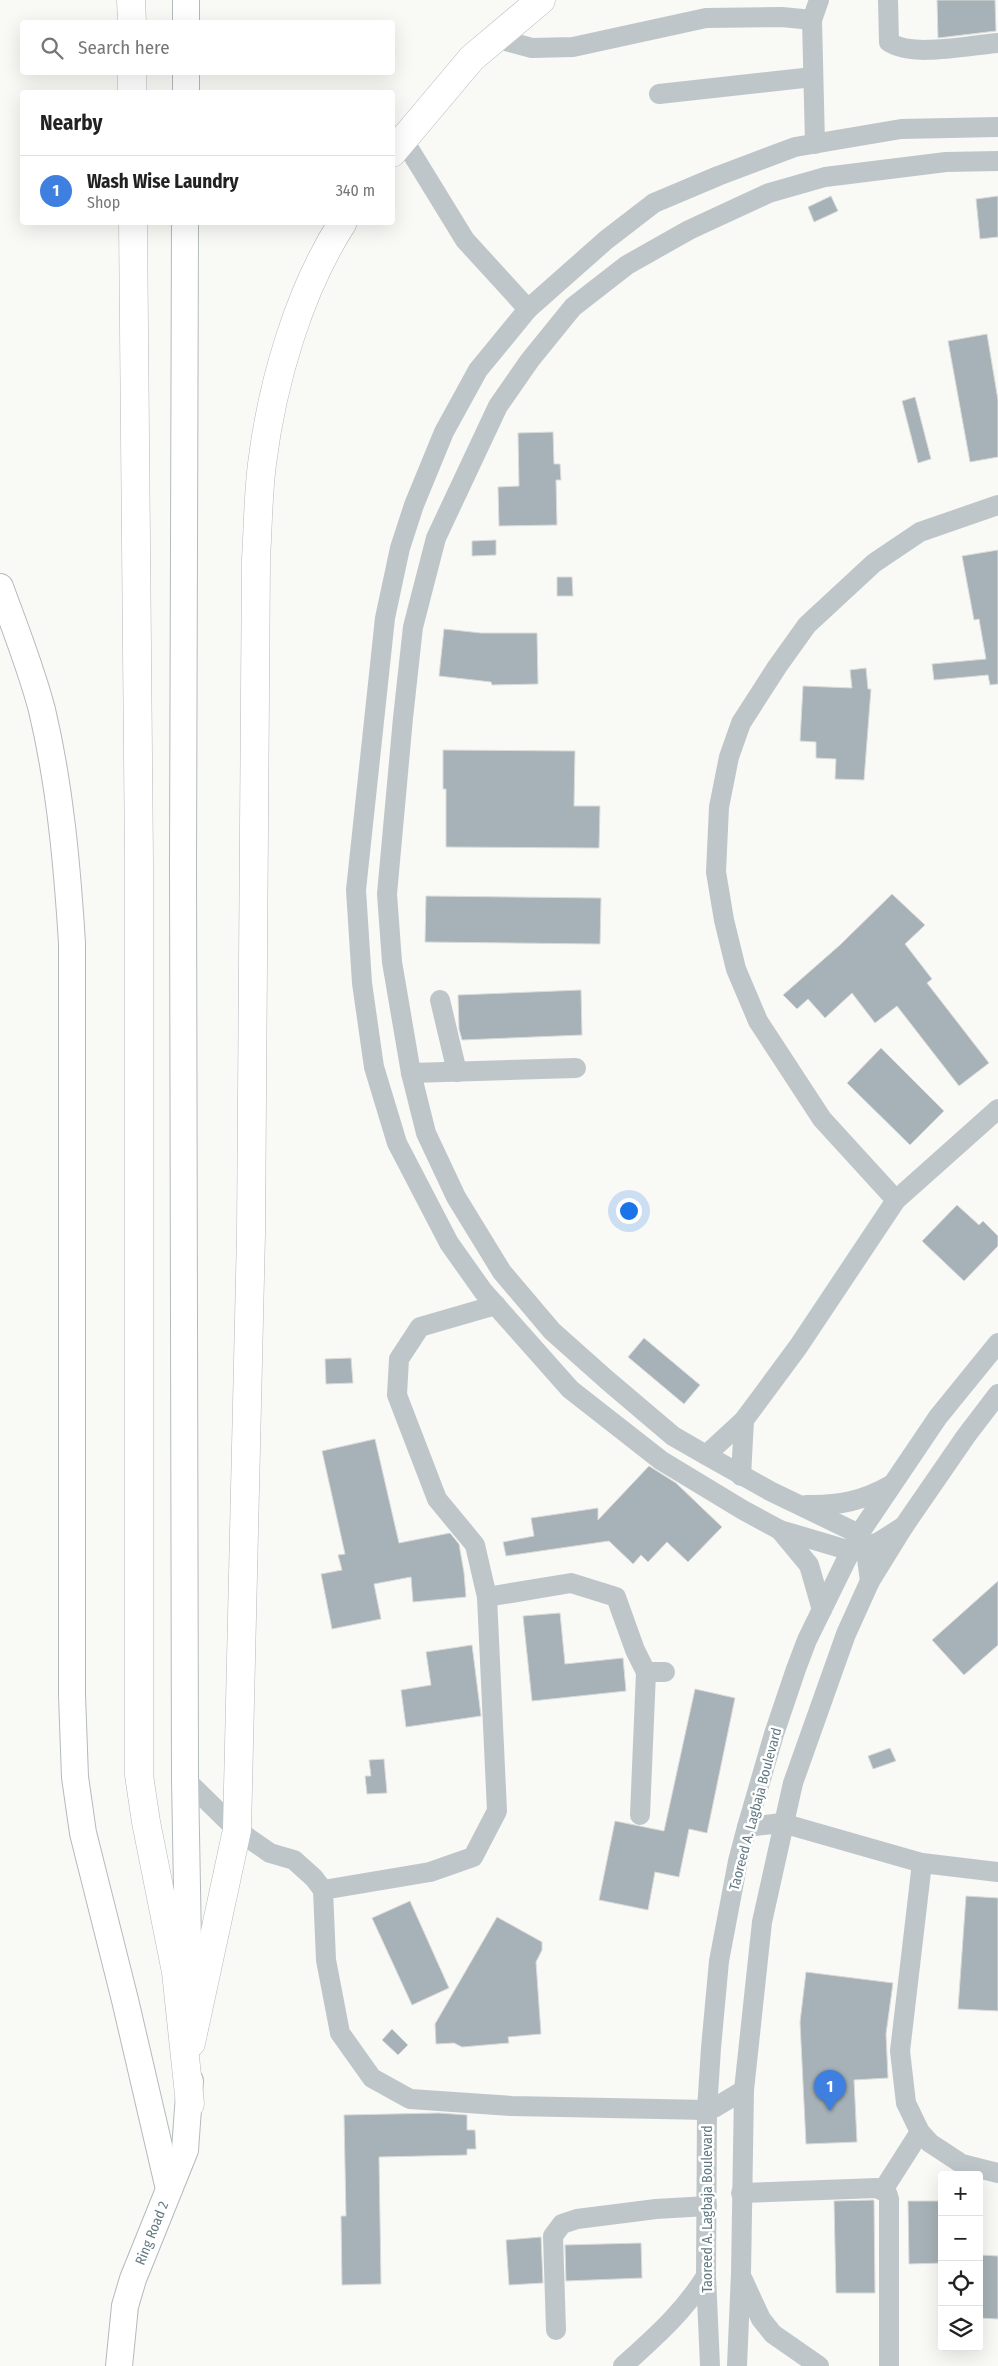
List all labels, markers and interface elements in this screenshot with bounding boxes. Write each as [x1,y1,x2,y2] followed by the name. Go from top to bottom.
[20,20,395,75] search box
[38,34,66,62] icon: search
[78,36,170,59] text: Search here
[40,110,102,136] text: Nearby
[87,170,239,193] text: Wash Wise Laundry
[53,181,59,200] text: 1
[336,181,375,200] text: 340 m
[87,193,120,212] text: Shop
[616,1198,642,1224] your location
[726,1726,785,1892] street label: Taoreed A. Lagbaja Boulevard
[814,2070,846,2111] pin: 1
[699,2125,716,2293] street label: Taoreed A. Lagbaja Boulevard
[938,2171,983,2351] map controls
[938,2171,983,2216] button: +
[132,2199,172,2267] street label: Ring Road 2
[938,2216,983,2261] button: −
[938,2261,983,2306] button: locate
[938,2306,983,2351] button: layers

